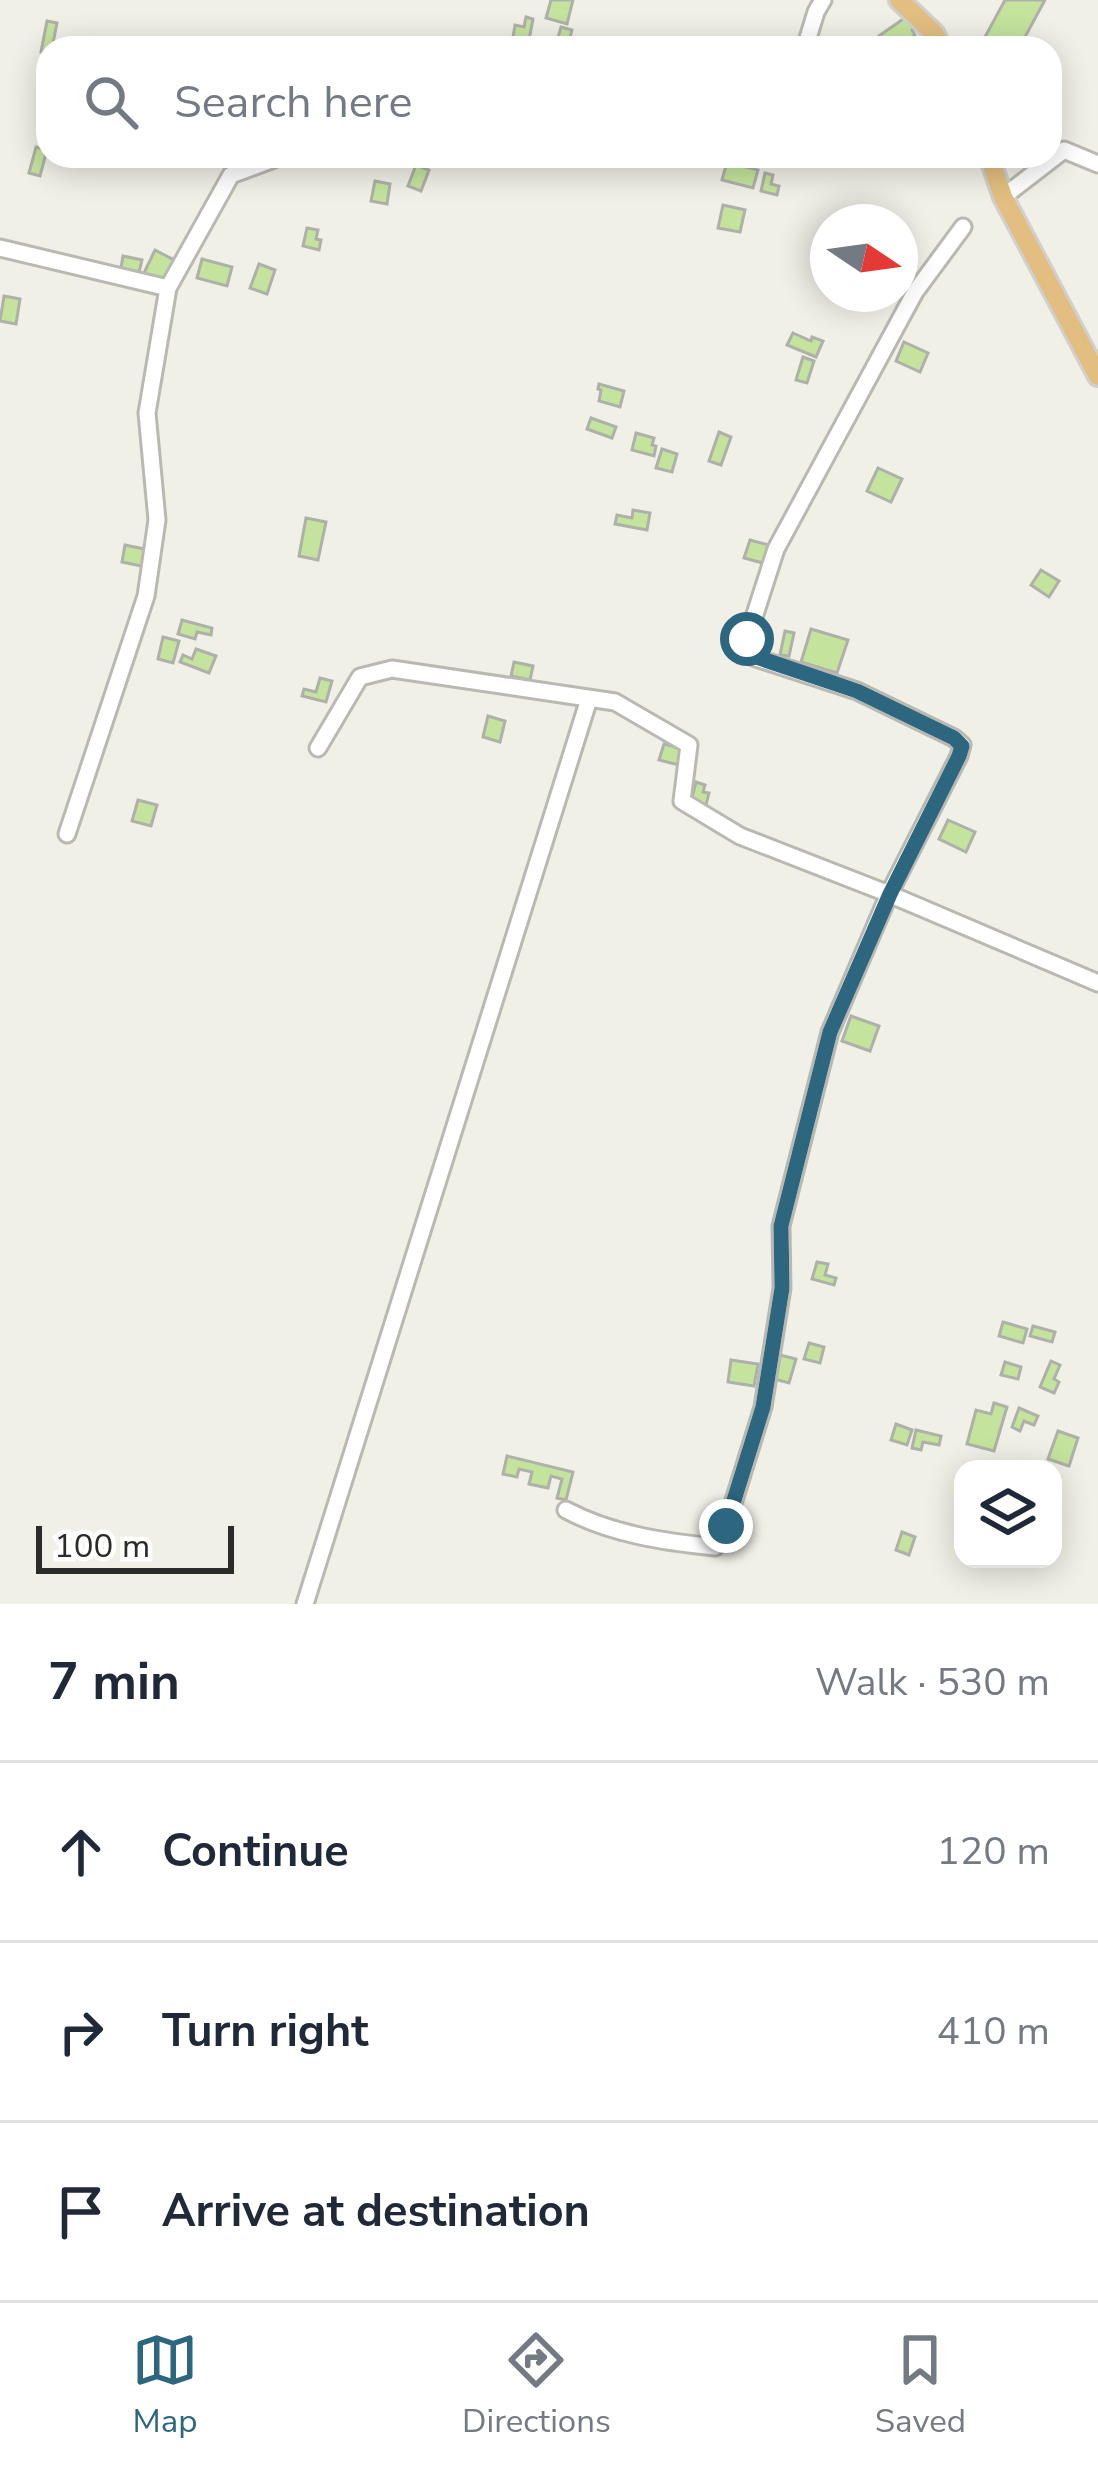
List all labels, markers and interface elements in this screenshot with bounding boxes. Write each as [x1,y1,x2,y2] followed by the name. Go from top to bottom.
[36,36,1062,168] search box
[78,69,144,135] icon: search
[174,72,413,133] text: Search here
[810,204,918,312] north arrow
[720,612,774,666] route start
[954,1460,1062,1568] map controls
[954,1460,1062,1568] button: layers
[699,1499,753,1553] route end
[36,1520,234,1573] scale bar
[54,1524,150,1569] text: 100 m
[48,1647,180,1717] text: 7 min
[815,1656,1050,1709] text: Walk · 530 m
[48,1819,114,1885] icon: ahead
[162,1821,349,1882] text: Continue
[936,1825,1050,1878] text: 120 m
[48,1999,114,2065] icon: right
[162,2001,369,2062] text: Turn right
[936,2005,1050,2058] text: 410 m
[48,2179,114,2245] icon: arrive
[162,2181,590,2242] text: Arrive at destination
[132,2327,198,2444] tab: Map
[462,2327,611,2444] tab: Directions
[875,2327,966,2444] tab: Saved

